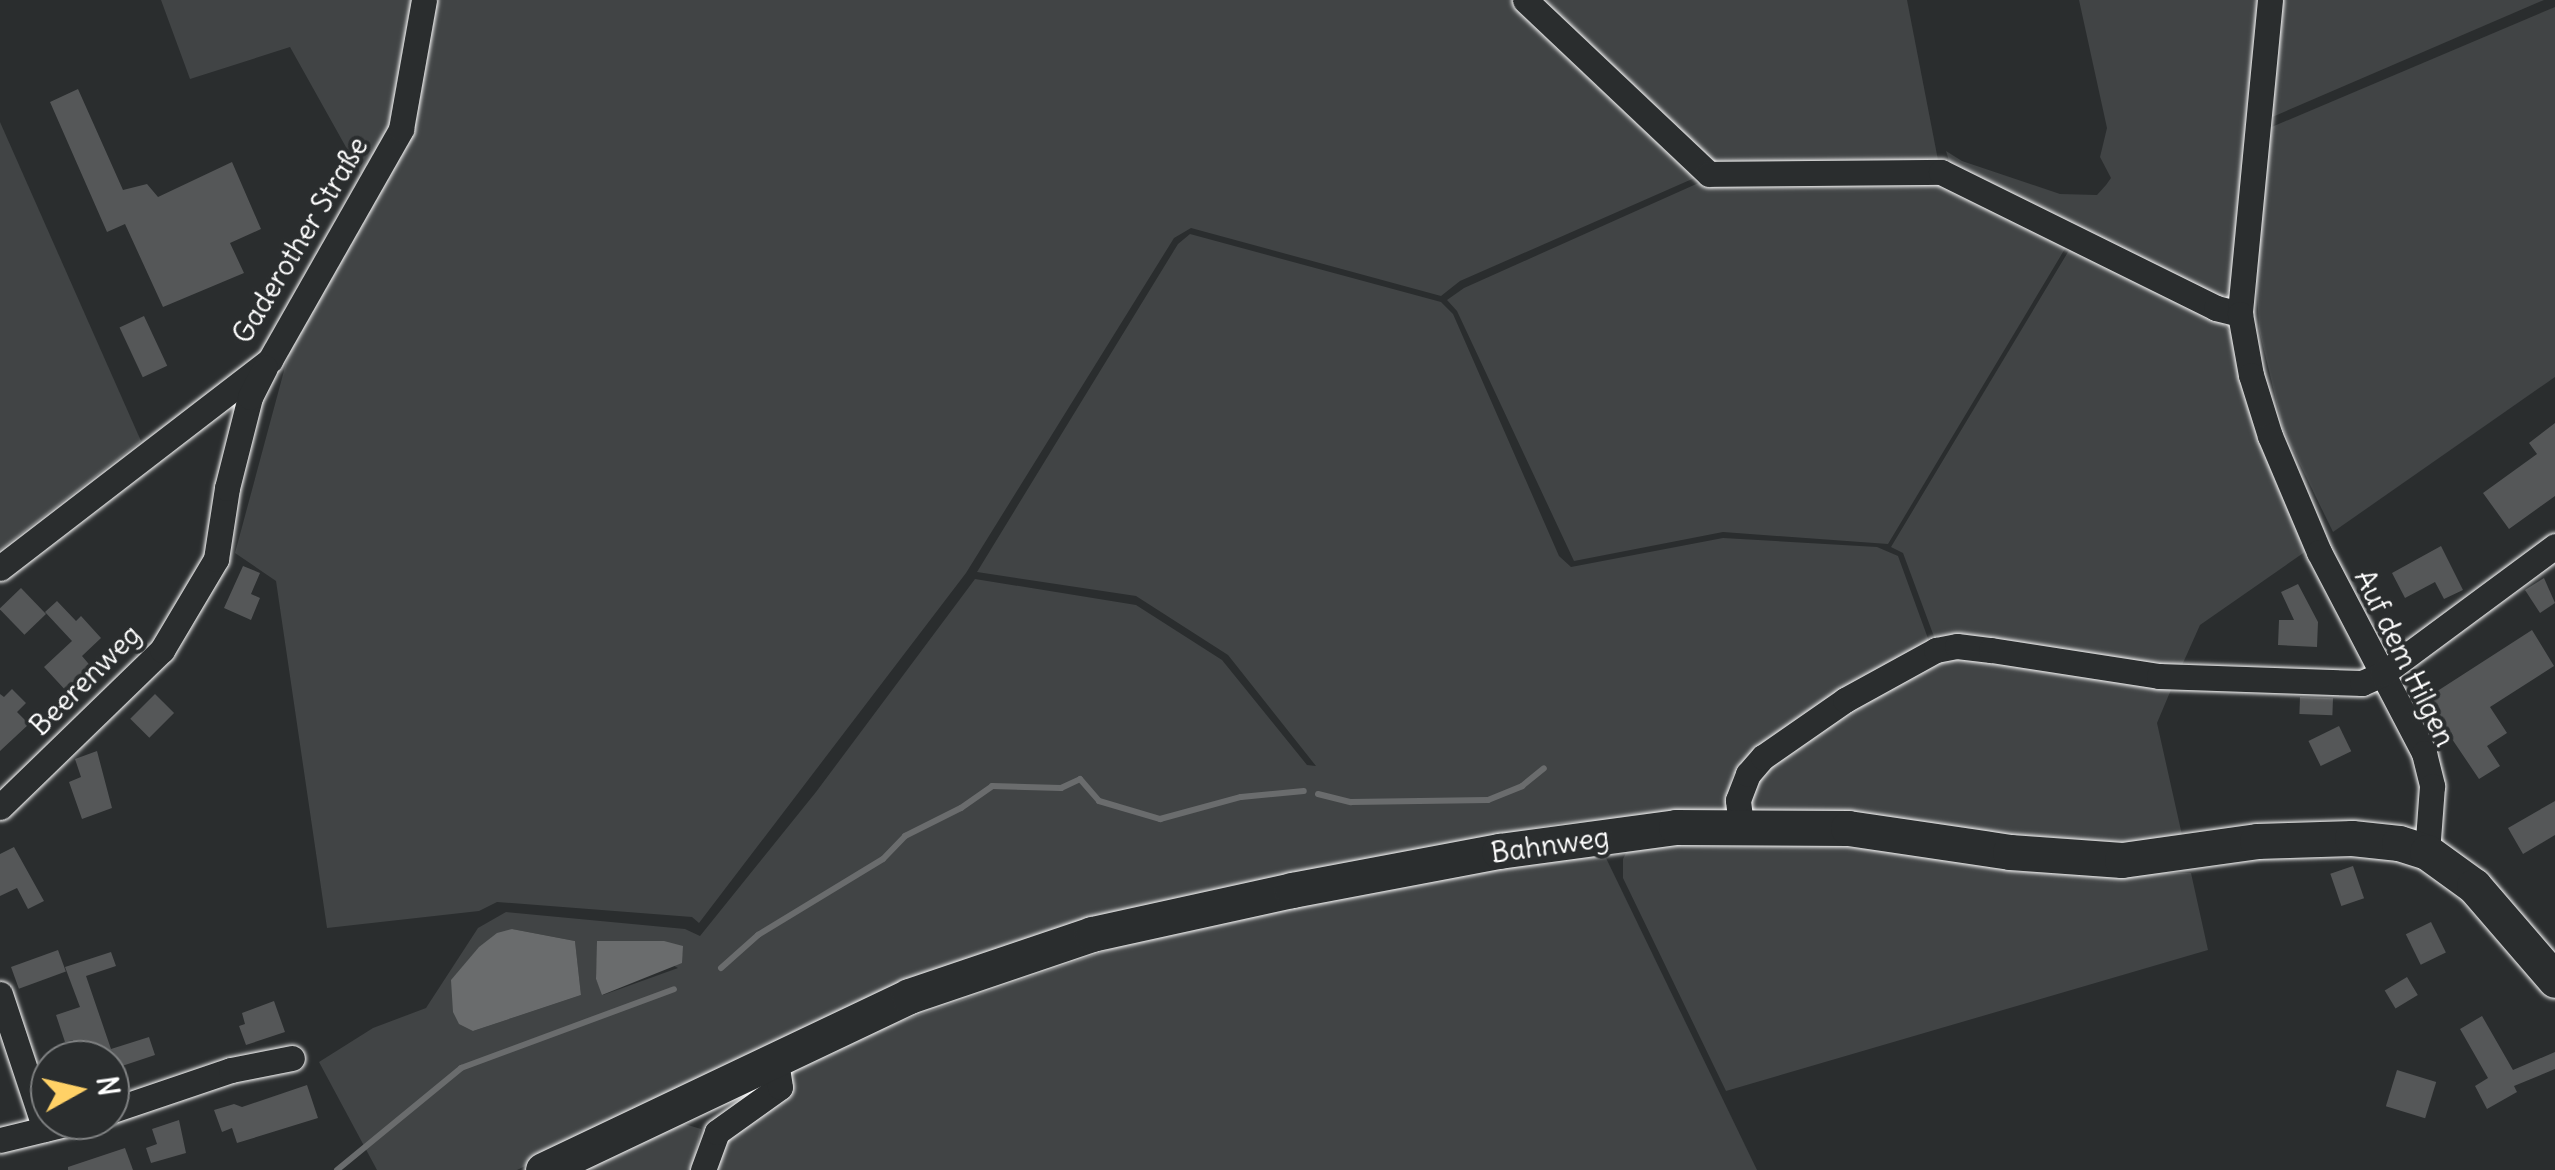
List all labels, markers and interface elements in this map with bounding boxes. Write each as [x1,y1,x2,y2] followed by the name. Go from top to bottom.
[225,131,375,349] street label: Gaderother Straße
[2348,564,2462,752] street label: Auf dem Hilgen
[23,618,147,742] street label: Beerenweg
[1489,820,1611,870] street label: Bahnweg
[30,1040,130,1140] north arrow
[89,1074,127,1098] text: N

